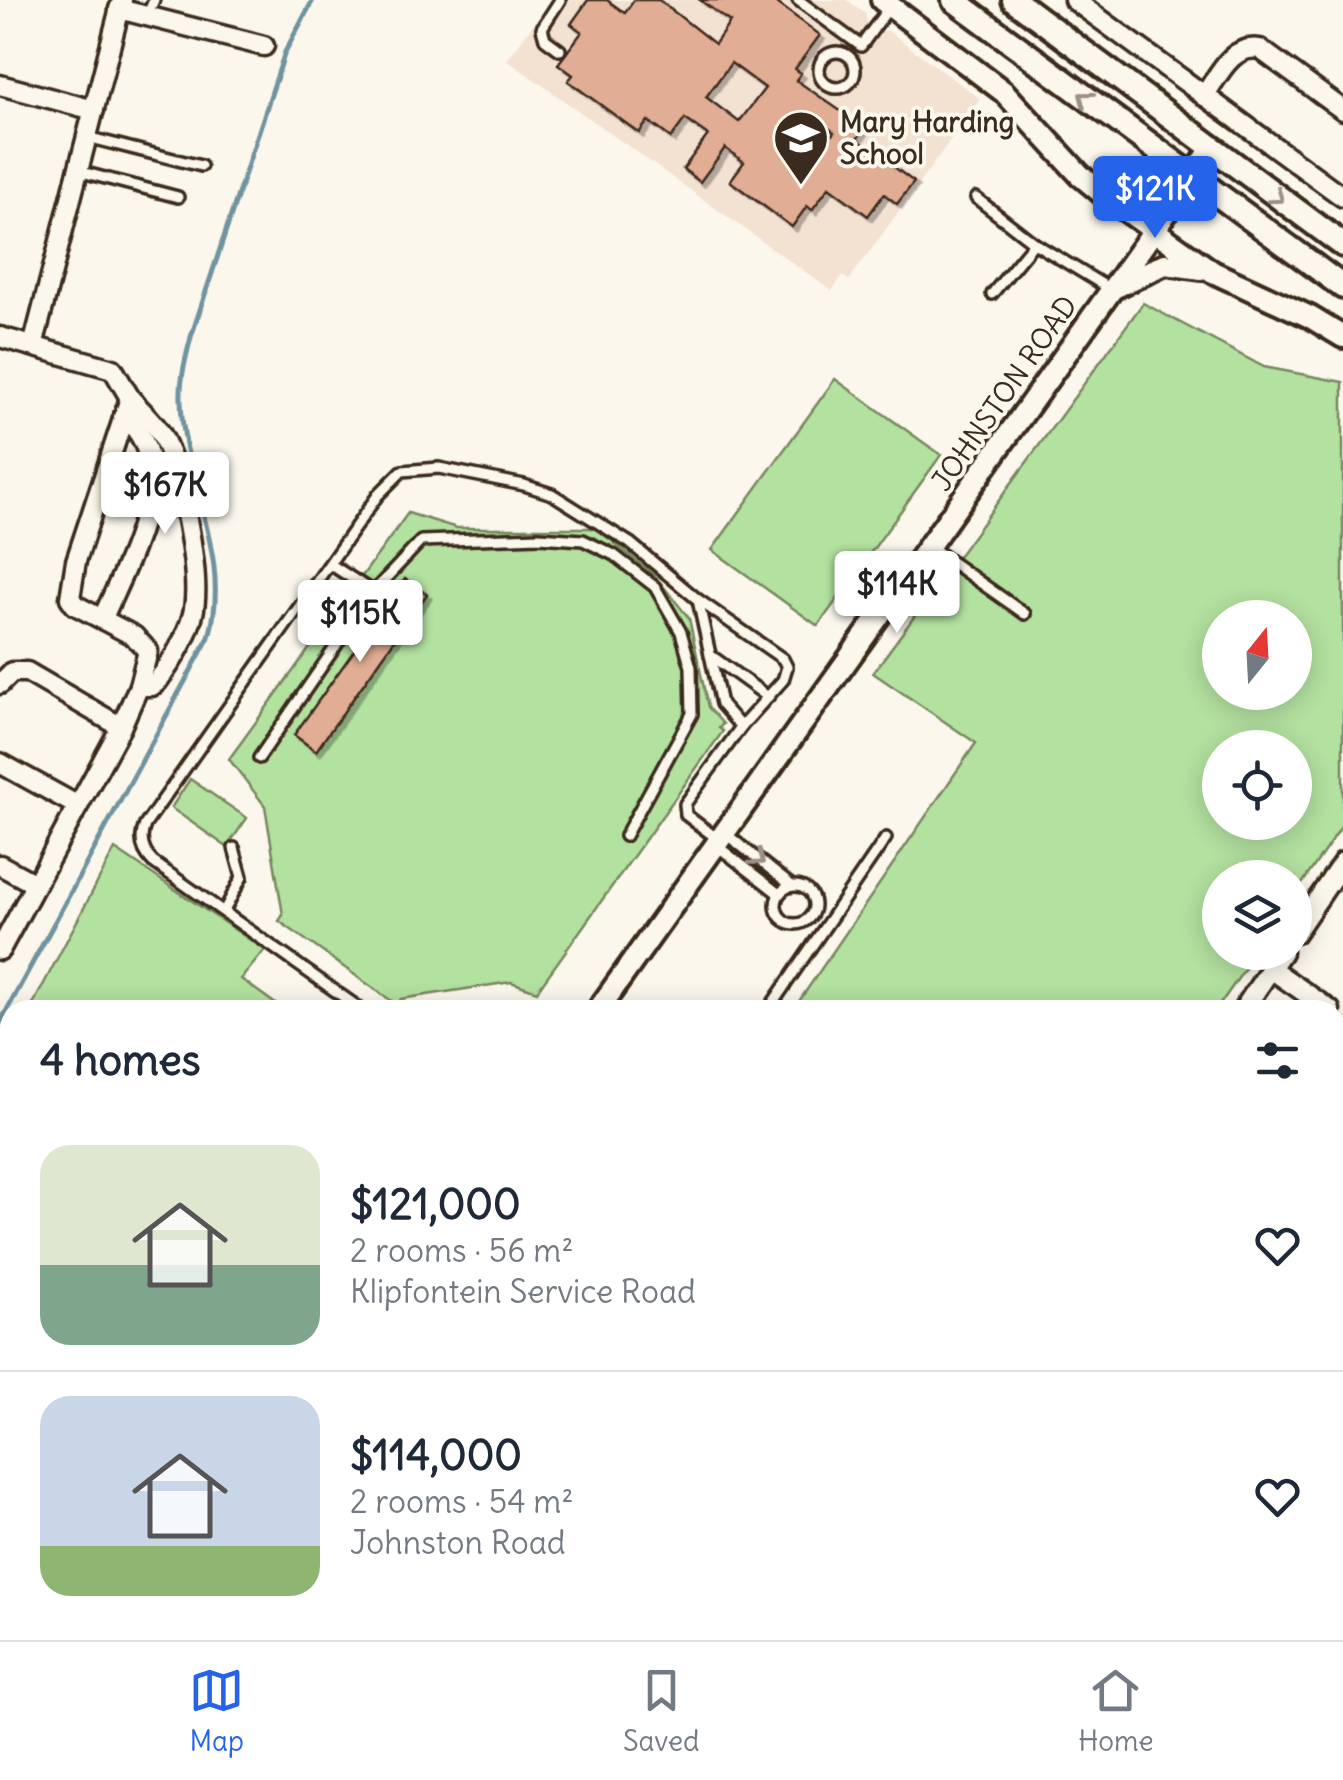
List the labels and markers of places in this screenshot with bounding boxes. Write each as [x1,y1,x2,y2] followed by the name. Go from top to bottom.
[840,104,1014,172] place label: Mary Harding School
[771,108,831,187] school or university icon: Mary Harding School
[1085,156,1225,241] pin: $121K
[95,452,235,537] pin: $167K
[827,551,967,636] pin: $114K
[290,580,430,665] pin: $115K

